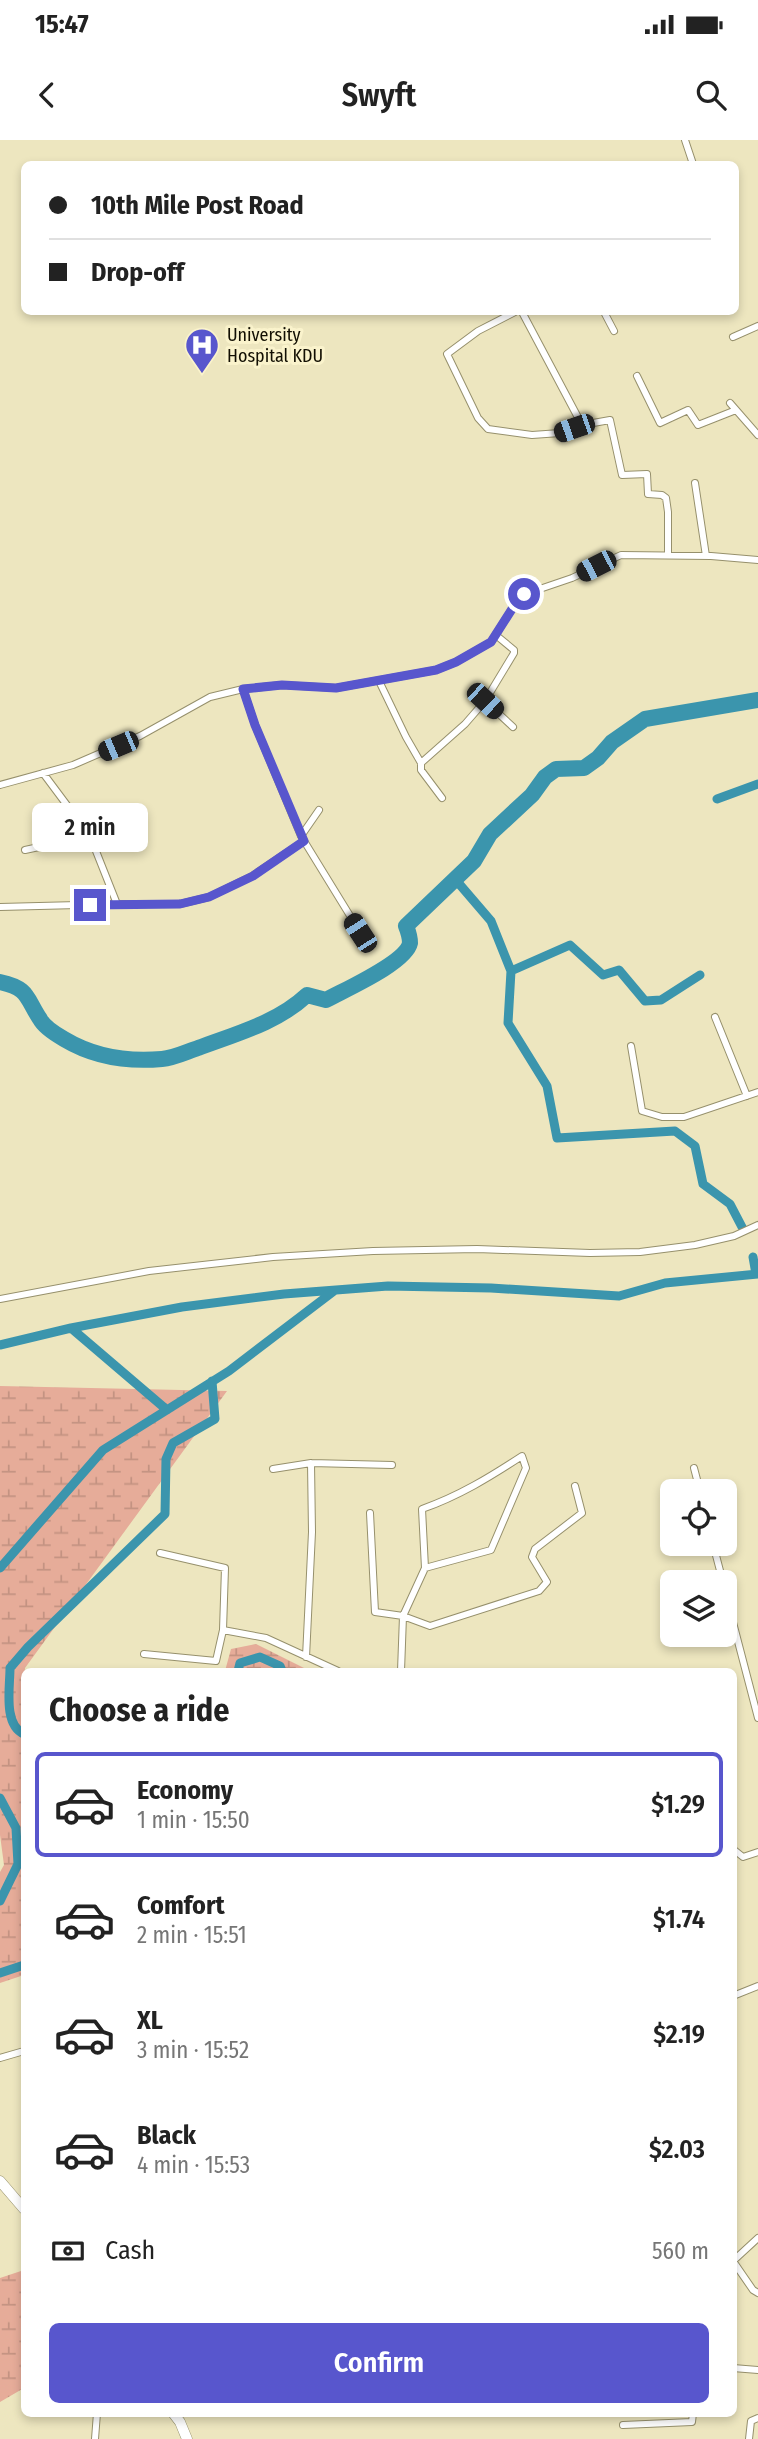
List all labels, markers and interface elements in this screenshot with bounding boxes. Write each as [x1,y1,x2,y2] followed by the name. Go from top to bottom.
[35,9,88,40] text: 15:47
[28,76,66,114] icon: back
[342,76,416,114] text: Swyft
[692,76,730,114] icon: search
[91,190,304,221] text: 10th Mile Post Road
[91,257,184,288] text: Drop-off
[227,324,323,367] place label: University Hospital KDU
[183,326,221,375] hospital icon: University Hospital KDU
[551,411,598,445] car
[573,547,620,585] car
[508,578,540,610] route start
[463,679,508,723] car
[95,728,142,764] car
[32,804,148,852] callout: 2 min
[64,813,116,841] text: 2 min
[74,889,106,921] route end
[340,910,381,956] car
[660,1479,737,1647] map controls
[660,1479,737,1556] button: locate
[660,1570,737,1647] button: layers
[49,1691,230,1729] text: Choose a ride
[53,1773,116,1836] icon: car
[137,1775,233,1806] text: Economy
[651,1789,705,1820] text: $1.29
[137,1806,250,1834] text: 1 min · 15:50
[53,1888,116,1951] icon: car
[137,1890,225,1921] text: Comfort
[653,1904,705,1935] text: $1.74
[137,1921,247,1949] text: 2 min · 15:51
[53,2003,116,2066] icon: car
[137,2005,163,2036] text: XL
[653,2019,705,2050] text: $2.19
[137,2036,249,2064] text: 3 min · 15:52
[53,2118,116,2181] icon: car
[137,2120,196,2151] text: Black
[649,2134,705,2165] text: $2.03
[137,2151,250,2179] text: 4 min · 15:53
[49,2232,87,2270] icon: cash
[105,2235,155,2266] text: Cash
[652,2237,709,2265] text: 560 m
[49,2323,709,2403] button: Confirm

